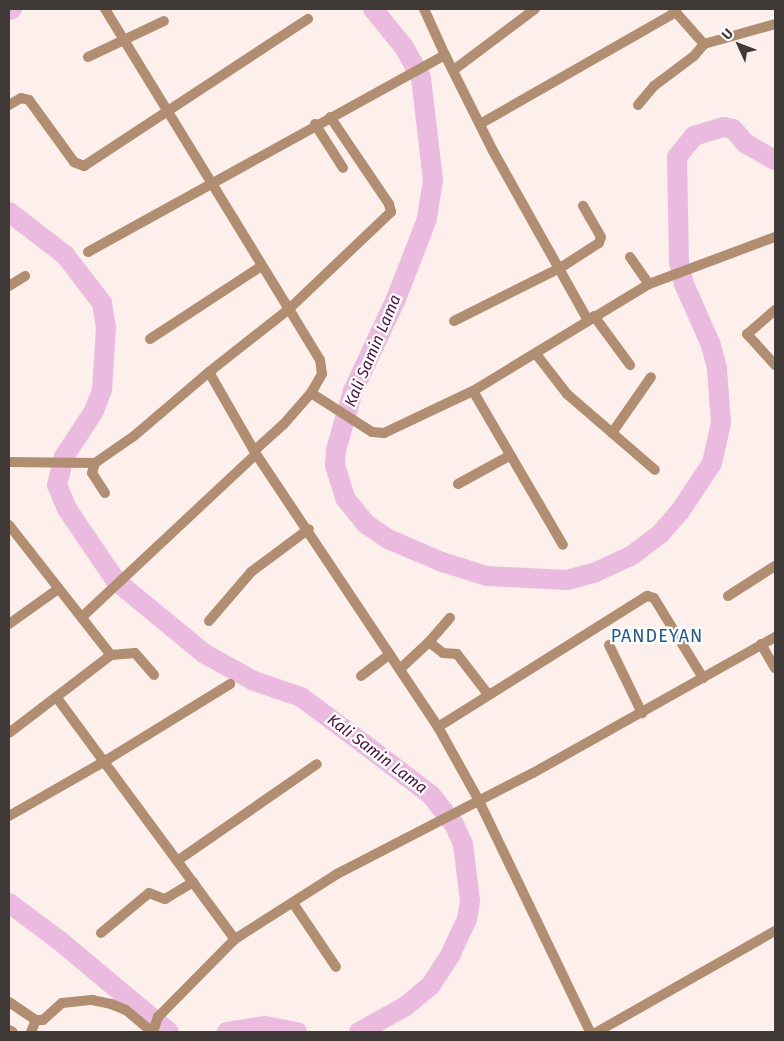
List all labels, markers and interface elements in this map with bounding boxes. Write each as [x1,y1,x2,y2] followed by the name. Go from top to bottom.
[714,20,764,70] north arrow
[718,25,737,44] text: U
[341,292,405,410] water label: Kali Samin Lama
[610,625,704,647] district label: PANDEYAN
[323,710,431,798] water label: Kali Samin Lama

